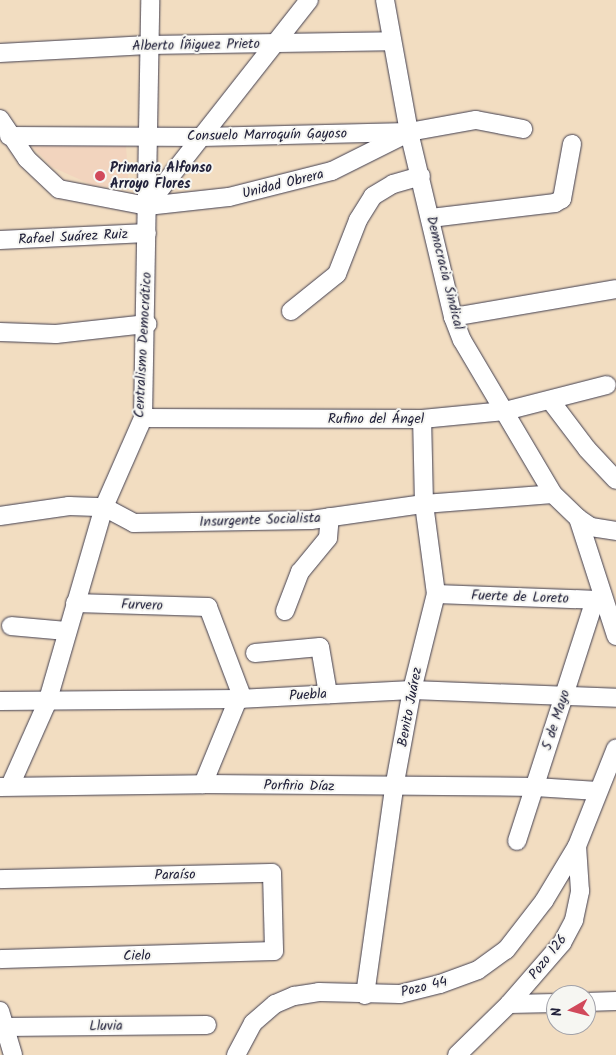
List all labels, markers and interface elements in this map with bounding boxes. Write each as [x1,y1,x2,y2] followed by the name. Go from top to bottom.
[132,35,260,55] street label: Alberto Íñiguez Prieto
[187,125,347,145] street label: Consuelo Marroquín Gayoso
[110,160,212,192] place label: Primaria Alfonso Arroyo Flores
[241,166,325,202] street label: Unidad Obrera
[94,170,106,182] marker: Primaria Alfonso Arroyo Flores
[423,214,467,332] street label: Democracia Sindical
[18,226,128,248] street label: Rafael Suárez Ruiz
[131,272,155,418] street label: Centralismo Democrático
[328,411,424,427] street label: Rufino del Ángel
[199,509,321,531] street label: Insurgente Socialista
[471,587,569,607] street label: Fuerte de Loreto
[121,596,163,614] street label: Furvero
[394,666,426,748] street label: Benito Juárez
[289,686,327,704] street label: Puebla
[538,688,574,752] street label: 5 de Mayo
[263,777,335,795] street label: Porfirio Díaz
[154,866,196,884] street label: Paraíso
[525,931,571,983] street label: Pozo 126
[123,947,151,965] street label: Cielo
[399,973,449,1001] street label: Pozo 44
[546,985,596,1035] north arrow
[546,1006,569,1018] text: N
[89,1017,123,1035] street label: Lluvia

